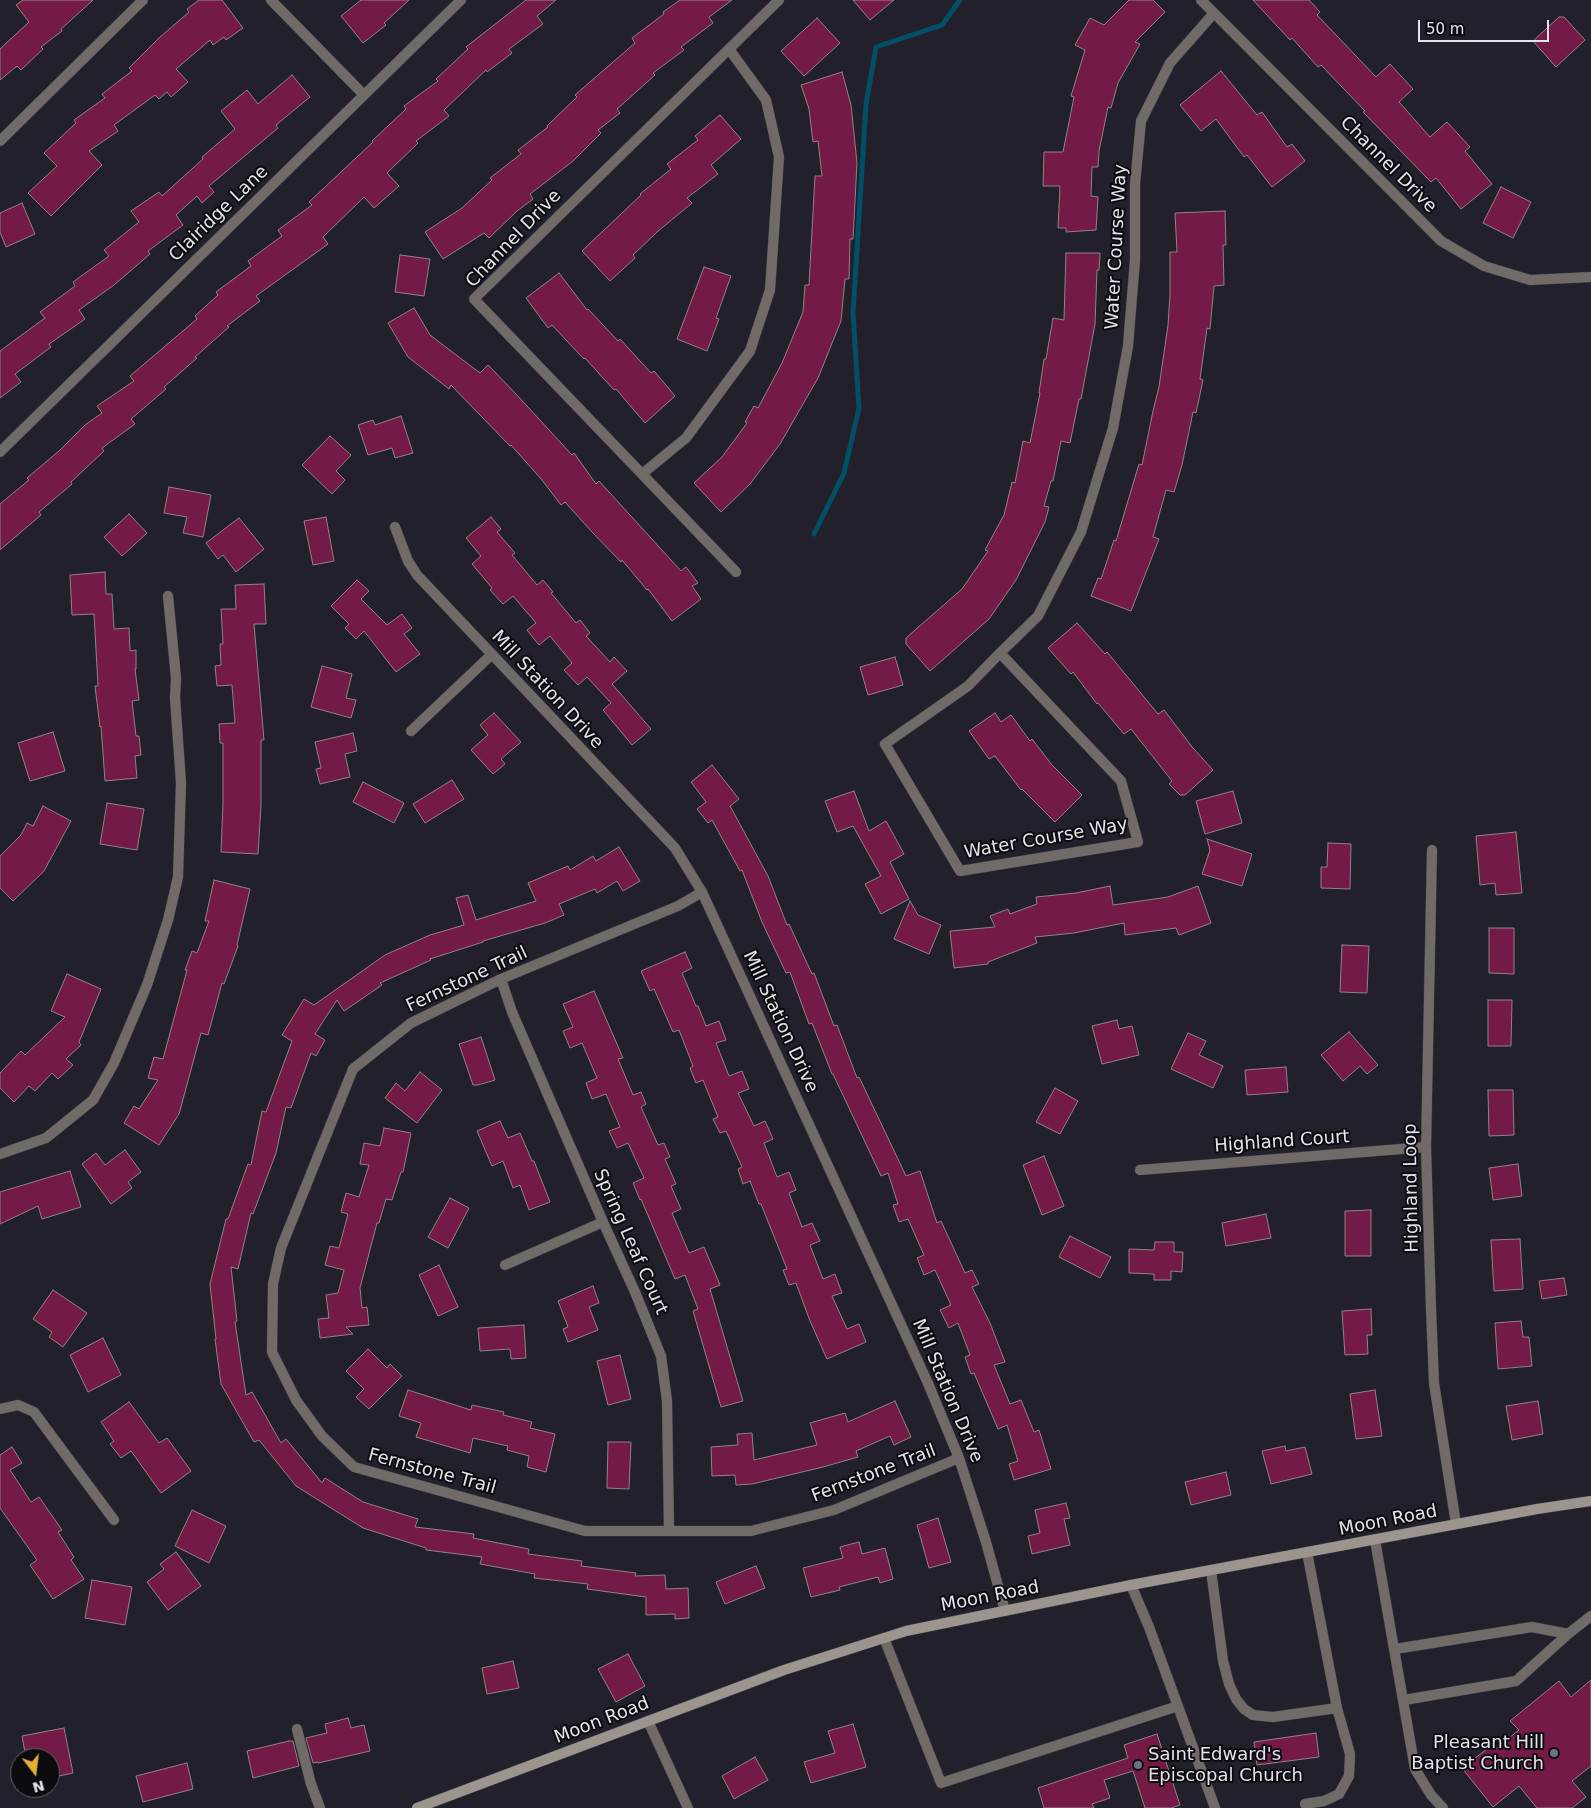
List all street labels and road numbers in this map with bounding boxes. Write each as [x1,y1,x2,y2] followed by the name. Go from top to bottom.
[1335,112,1441,218] street label: Channel Drive
[165,161,273,267] street label: Clairidge Lane
[1102,164,1132,330] street label: Water Course Way
[462,186,566,292] street label: Channel Drive
[487,626,607,754] street label: Mill Station Drive
[962,814,1130,864] street label: Water Course Way
[403,942,531,1018] street label: Fernstone Trail
[738,948,822,1096] street label: Mill Station Drive
[1400,1123,1424,1253] street label: Highland Loop
[1214,1127,1350,1157] street label: Highland Court
[588,1166,672,1318] street label: Spring Leaf Court
[907,1316,987,1466] street label: Mill Station Drive
[809,1440,939,1508] street label: Fernstone Trail
[366,1445,498,1499] street label: Fernstone Trail
[1337,1501,1439,1541] street label: Moon Road
[939,1577,1041,1617] street label: Moon Road
[552,1693,652,1749] street label: Moon Road

